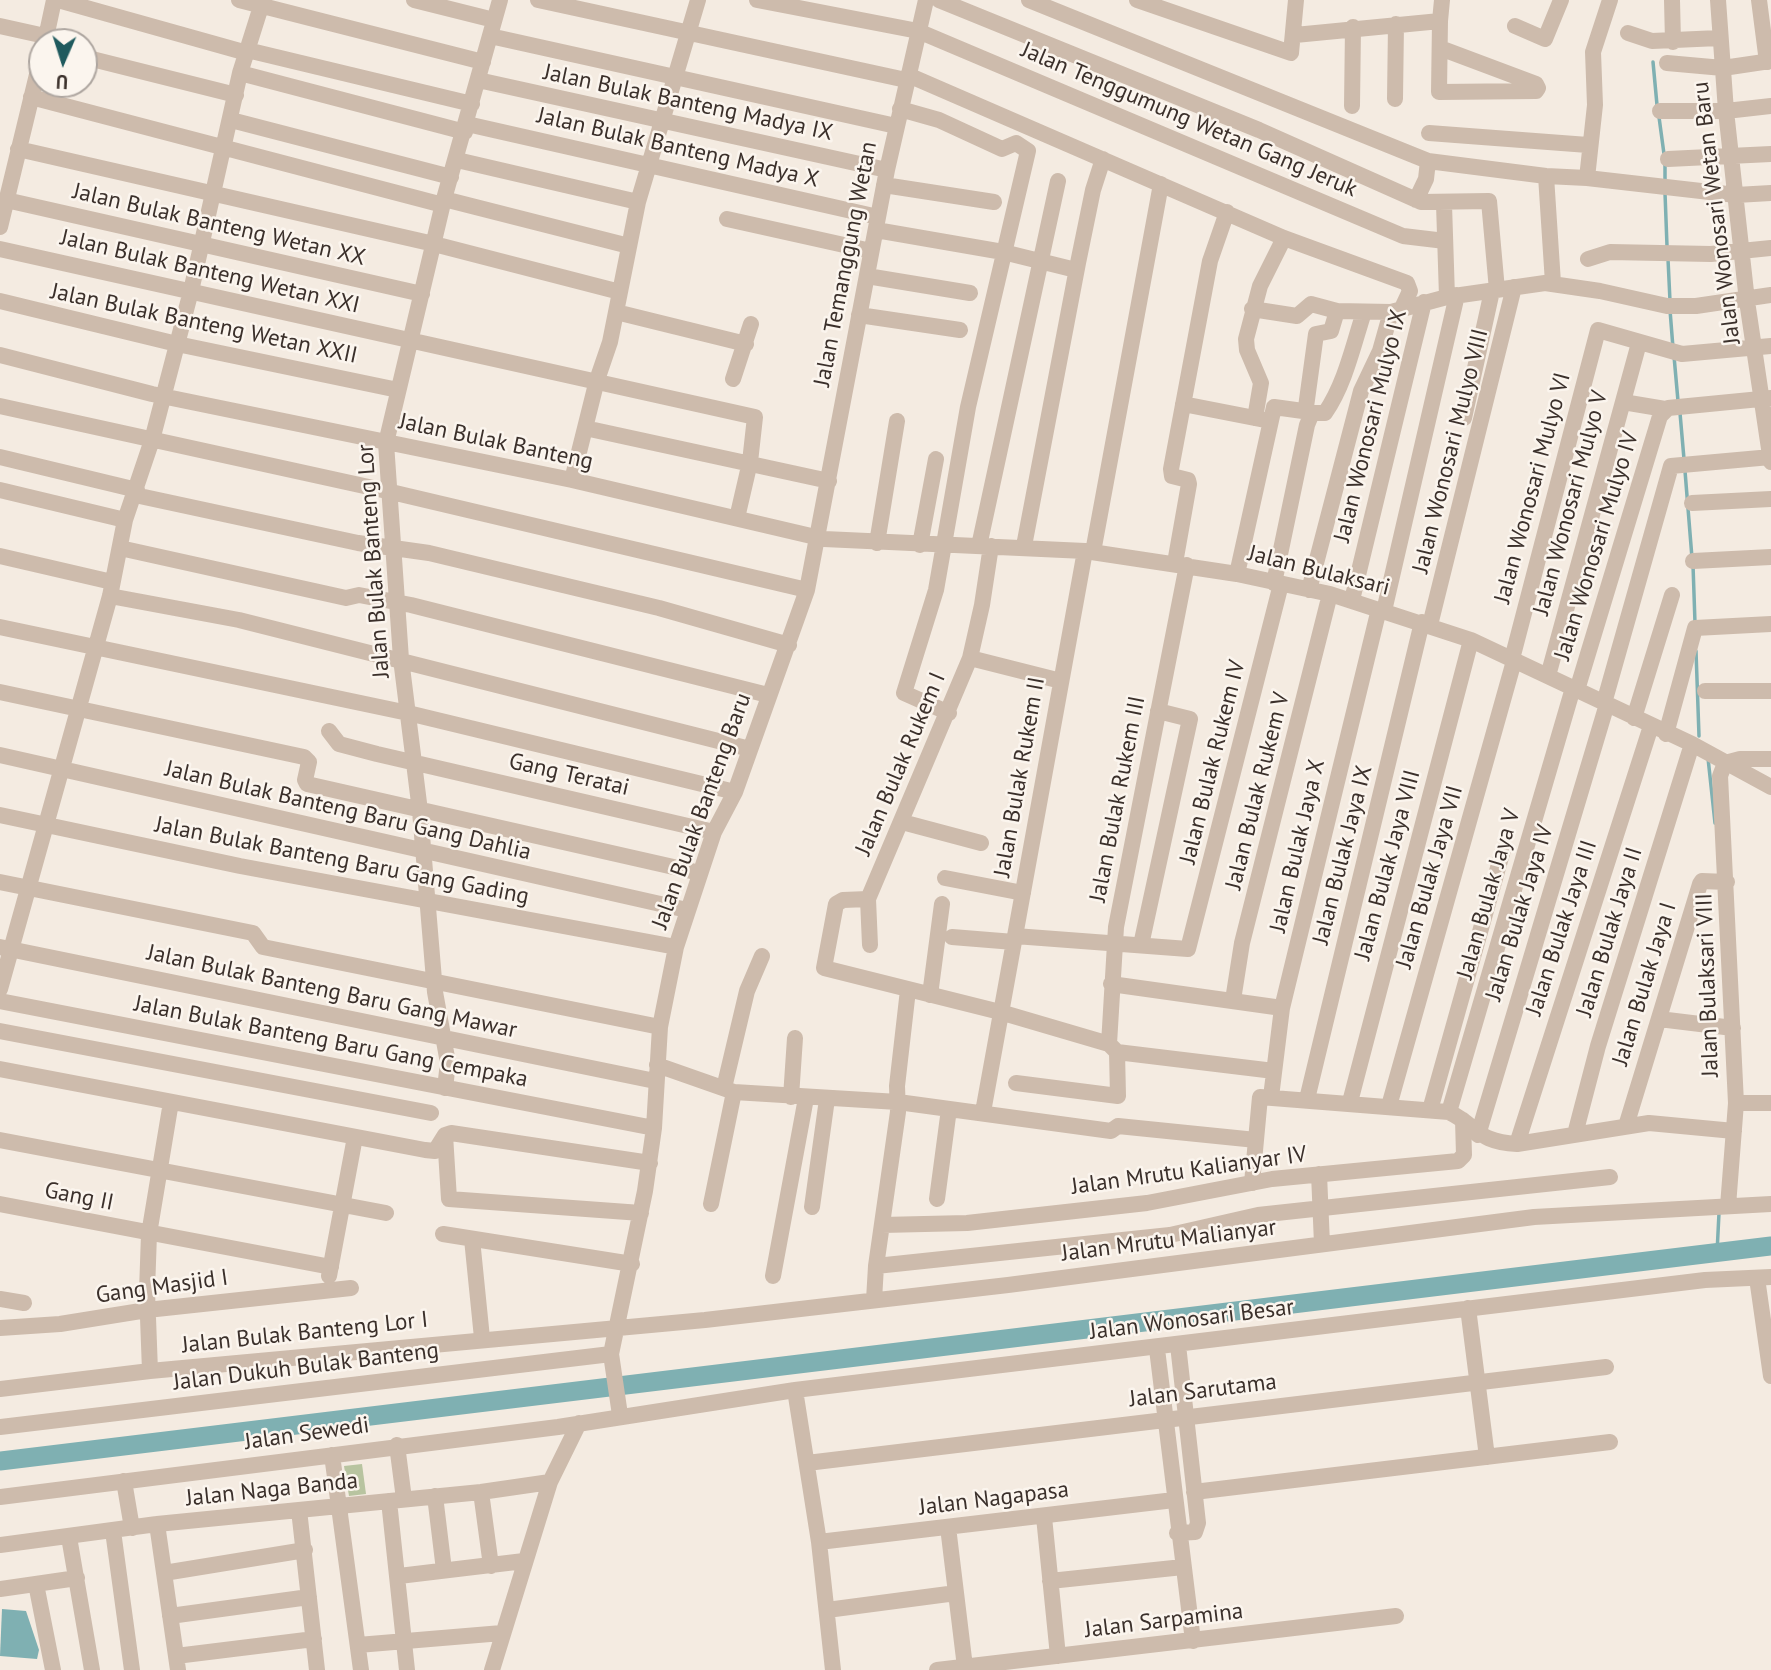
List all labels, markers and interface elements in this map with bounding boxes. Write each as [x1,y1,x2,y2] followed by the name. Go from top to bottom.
[28,28,98,98] north arrow
[1017,37,1361,203] street label: Jalan Tenggumung Wetan Gang Jeruk
[541,59,835,147] street label: Jalan Bulak Banteng Madya IX
[55,70,69,94] text: U
[1687,80,1747,346] street label: Jalan Wonosari Wetan Baru
[534,102,822,194] street label: Jalan Bulak Banteng Madya X
[809,139,883,389] street label: Jalan Temanggung Wetan
[70,178,368,272] street label: Jalan Bulak Banteng Wetan XX
[58,224,362,320] street label: Jalan Bulak Banteng Wetan XXI
[48,278,360,370] street label: Jalan Bulak Banteng Wetan XXII
[1329,307,1413,545] street label: Jalan Wonosari Mulyo IX
[1407,326,1495,576] street label: Jalan Wonosari Mulyo VIII
[1489,370,1577,606] street label: Jalan Wonosari Mulyo VI
[1528,388,1614,618] street label: Jalan Wonosari Mulyo V
[396,408,596,476] street label: Jalan Bulak Banteng
[1549,428,1645,664] street label: Jalan Wonosari Mulyo IV
[352,443,396,679] street label: Jalan Bulak Banteng Lor
[1245,540,1393,602] street label: Jalan Bulaksari
[1174,657,1252,867] street label: Jalan Bulak Rukem IV
[850,668,952,860] street label: Jalan Bulak Rukem I
[989,675,1051,879] street label: Jalan Bulak Rukem II
[646,689,758,933] street label: Jalan Bulak Banteng Baru
[1220,690,1296,892] street label: Jalan Bulak Rukem V
[1084,694,1152,904] street label: Jalan Bulak Rukem III
[506,748,632,802] street label: Gang Teratai
[162,755,534,867] street label: Jalan Bulak Banteng Baru Gang Dahlia
[1265,757,1331,935] street label: Jalan Bulak Jaya X
[1307,763,1379,947] street label: Jalan Bulak Jaya IX
[1349,767,1427,963] street label: Jalan Bulak Jaya VIII
[1391,782,1469,972] street label: Jalan Bulak Jaya VII
[1452,806,1526,982] street label: Jalan Bulak Jaya V
[153,811,531,911] street label: Jalan Bulak Banteng Baru Gang Gading
[1480,822,1560,1004] street label: Jalan Bulak Jaya IV
[1521,837,1603,1019] street label: Jalan Bulak Jaya III
[1571,844,1649,1020] street label: Jalan Bulak Jaya II
[1691,892,1725,1078] street label: Jalan Bulaksari VIII
[1607,899,1683,1069] street label: Jalan Bulak Jaya I
[145,939,519,1045] street label: Jalan Bulak Banteng Baru Gang Mawar
[132,990,530,1094] street label: Jalan Bulak Banteng Baru Gang Cempaka
[1070,1141,1308,1201] street label: Jalan Mrutu Kalianyar IV
[42,1177,116,1217] street label: Gang II
[1060,1214,1278,1268] street label: Jalan Mrutu Malianyar
[94,1264,230,1310] street label: Gang Masjid I
[1088,1294,1296,1346] street label: Jalan Wonosari Besar
[181,1306,429,1360] street label: Jalan Bulak Banteng Lor I
[172,1337,440,1397] street label: Jalan Dukuh Bulak Banteng
[1128,1368,1278,1414] street label: Jalan Sarutama
[243,1412,371,1456] street label: Jalan Sewedi
[185,1467,359,1513] street label: Jalan Naga Banda
[918,1476,1070,1522] street label: Jalan Nagapasa
[1083,1598,1245,1644] street label: Jalan Sarpamina

